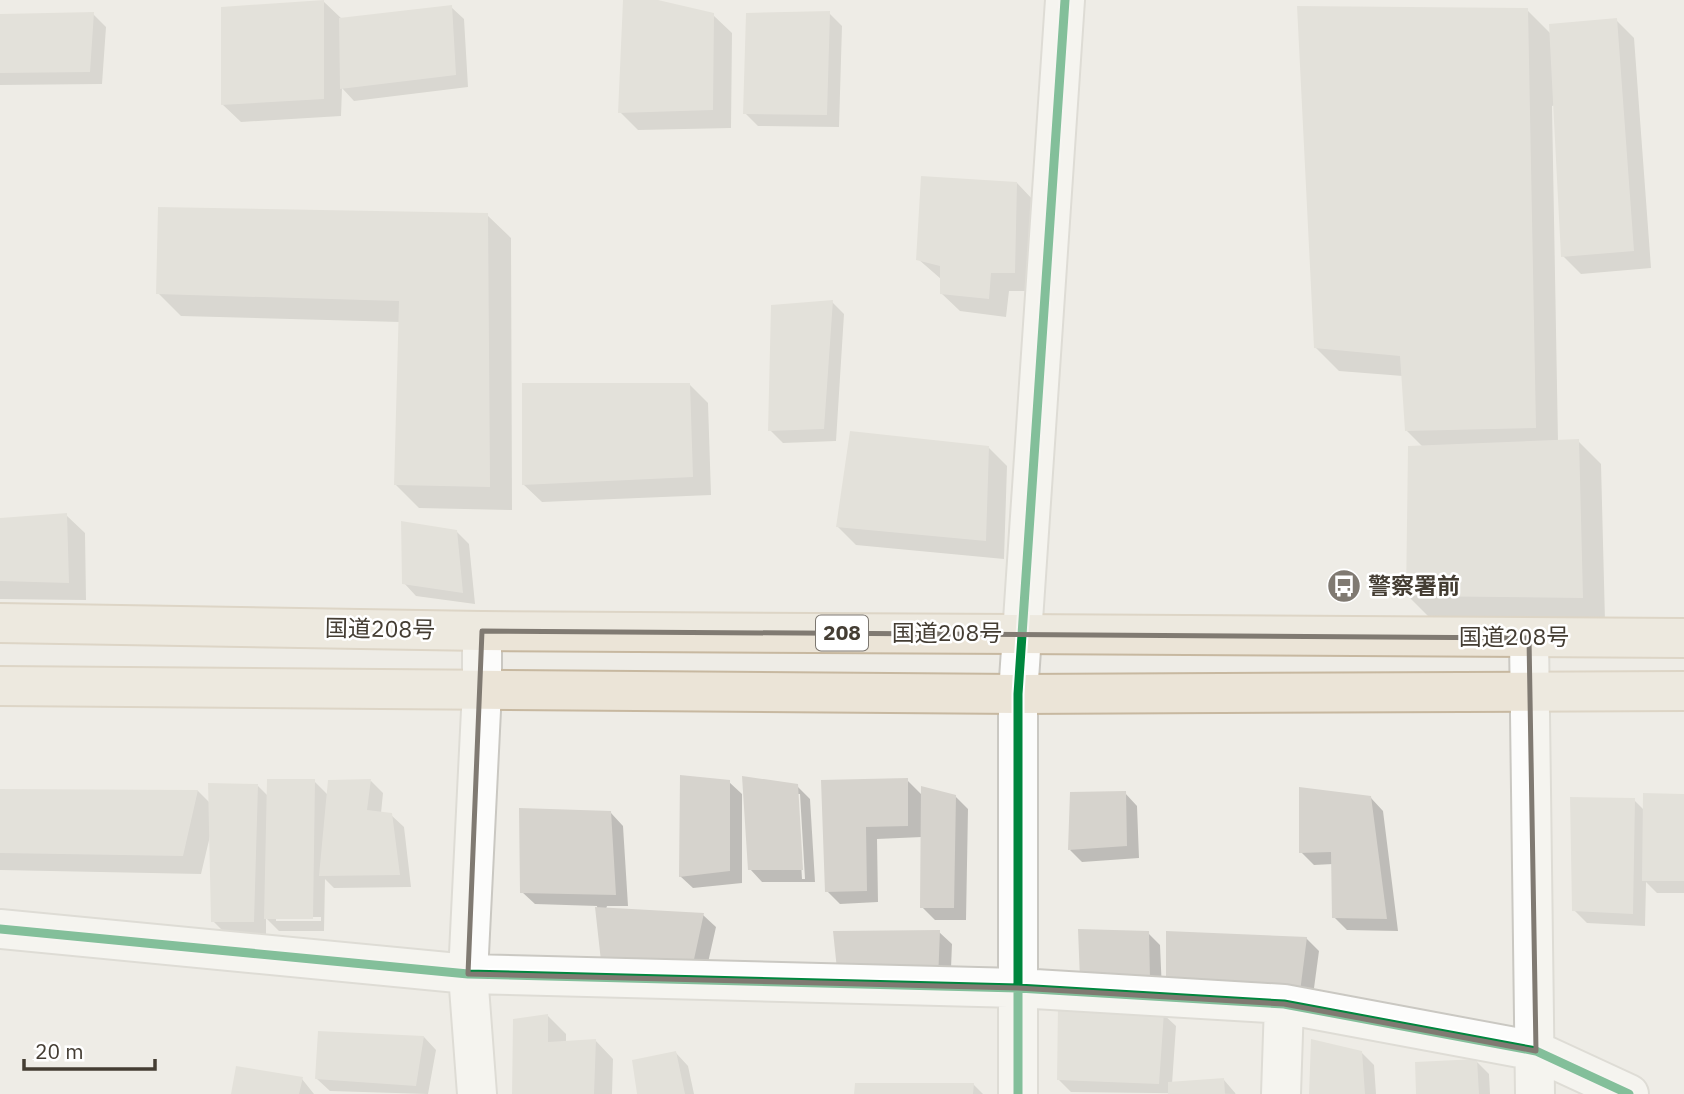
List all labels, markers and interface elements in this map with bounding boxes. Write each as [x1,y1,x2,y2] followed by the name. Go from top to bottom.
[1325,567,1363,605] bus stop icon: 警察署前
[1368,570,1460,600] place label: 警察署前
[325,612,435,644] street label: 国道208号
[816,616,868,650] road number: 208
[892,617,1002,647] street label: 国道208号
[1459,621,1569,651] street label: 国道208号
[24,1028,156,1072] scale bar
[35,1037,84,1065] text: 20 m

